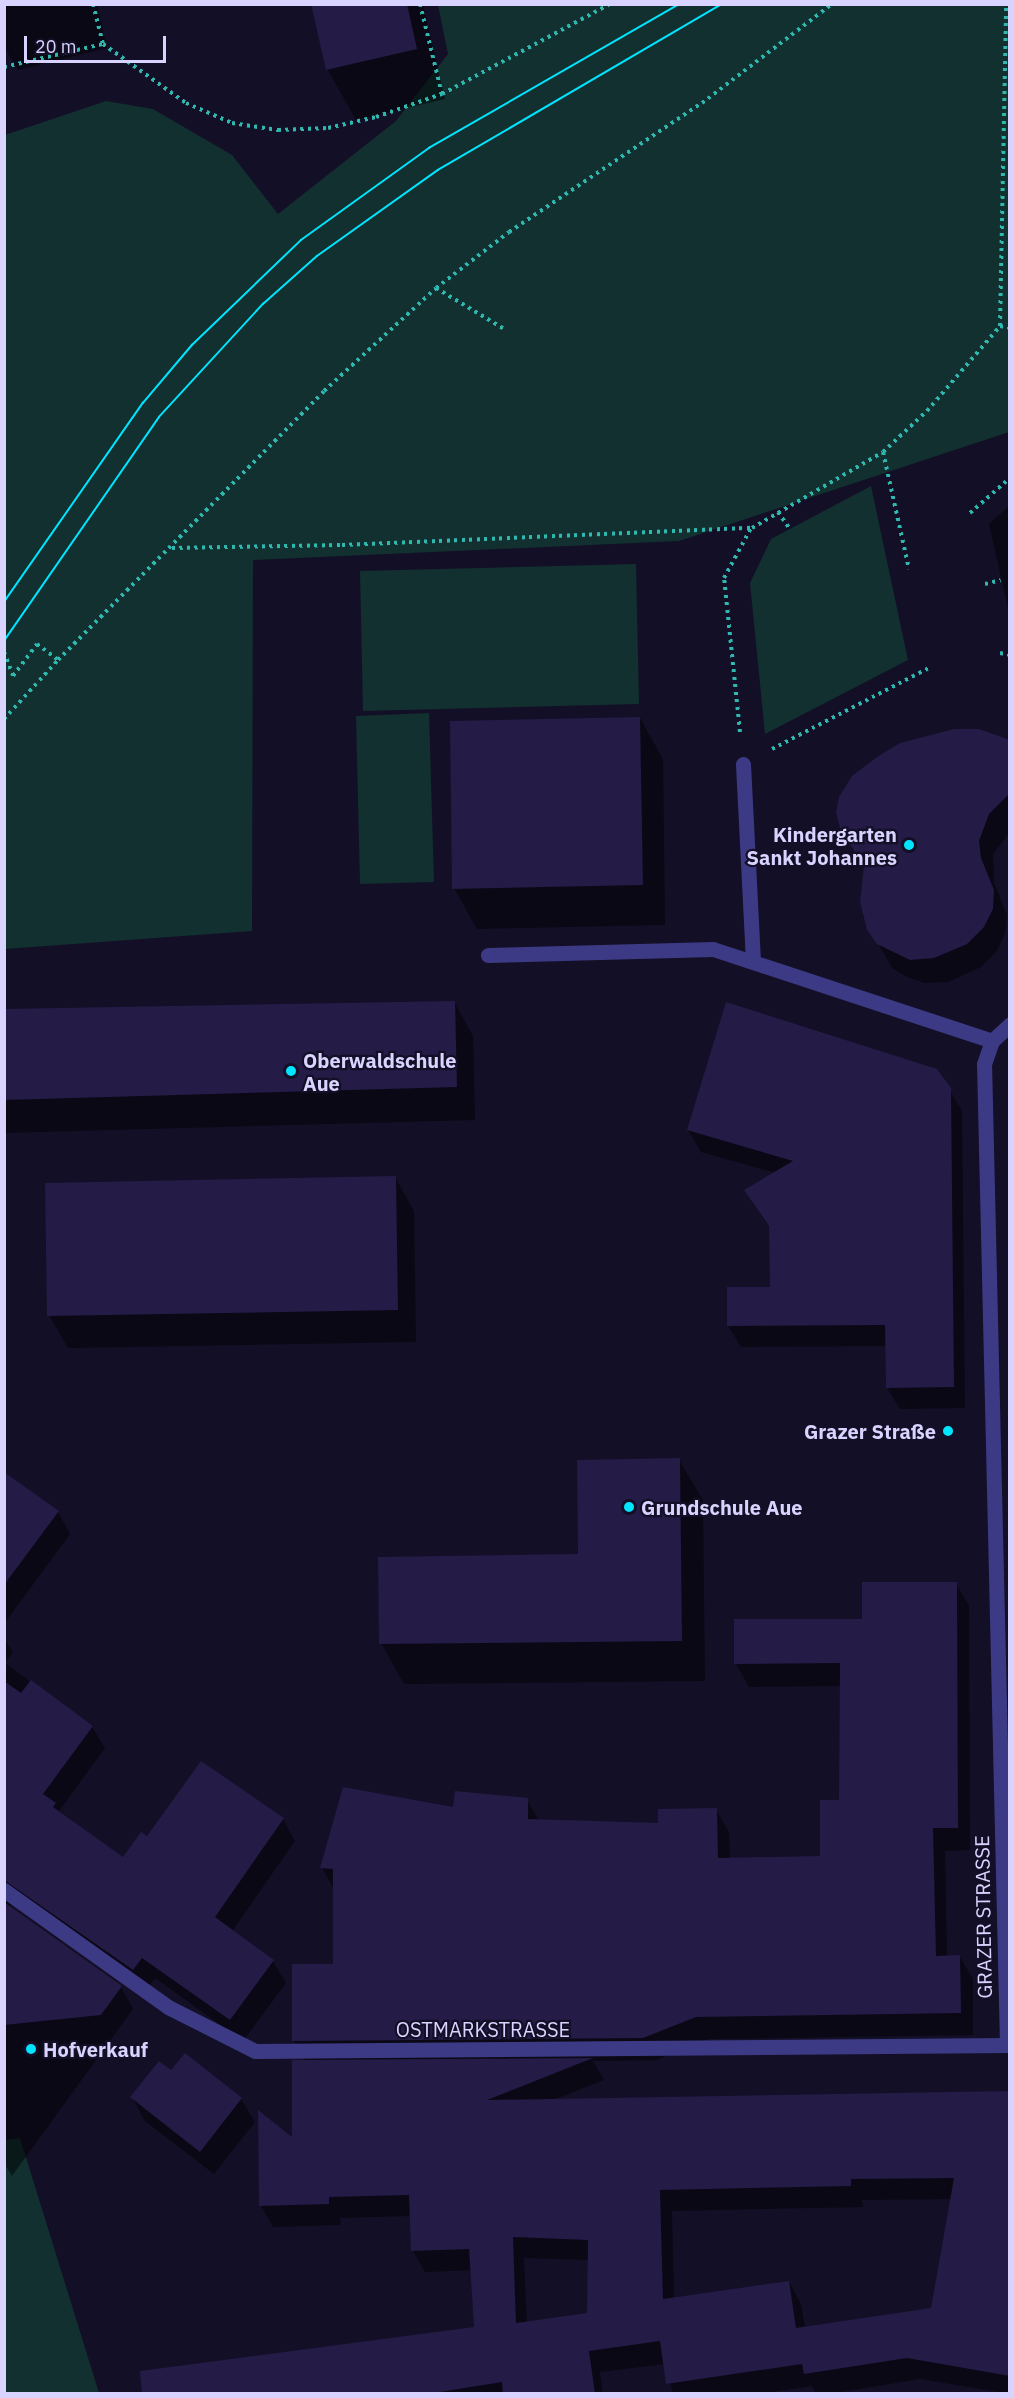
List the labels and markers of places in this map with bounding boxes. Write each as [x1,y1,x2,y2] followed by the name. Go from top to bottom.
[747,822,897,869] place label: Kindergarten Sankt Johannes
[902,838,916,852] marker: Kindergarten Sankt Johannes
[303,1048,457,1095] place label: Oberwaldschule Aue
[284,1064,298,1078] marker: Oberwaldschule Aue
[804,1419,936,1443] place label: Grazer Straße
[941,1424,955,1438] marker: Grazer Straße
[641,1495,803,1519] place label: Grundschule Aue
[622,1500,636,1514] marker: Grundschule Aue
[43,2037,148,2061] place label: Hofverkauf
[24,2042,38,2056] marker: Hofverkauf

